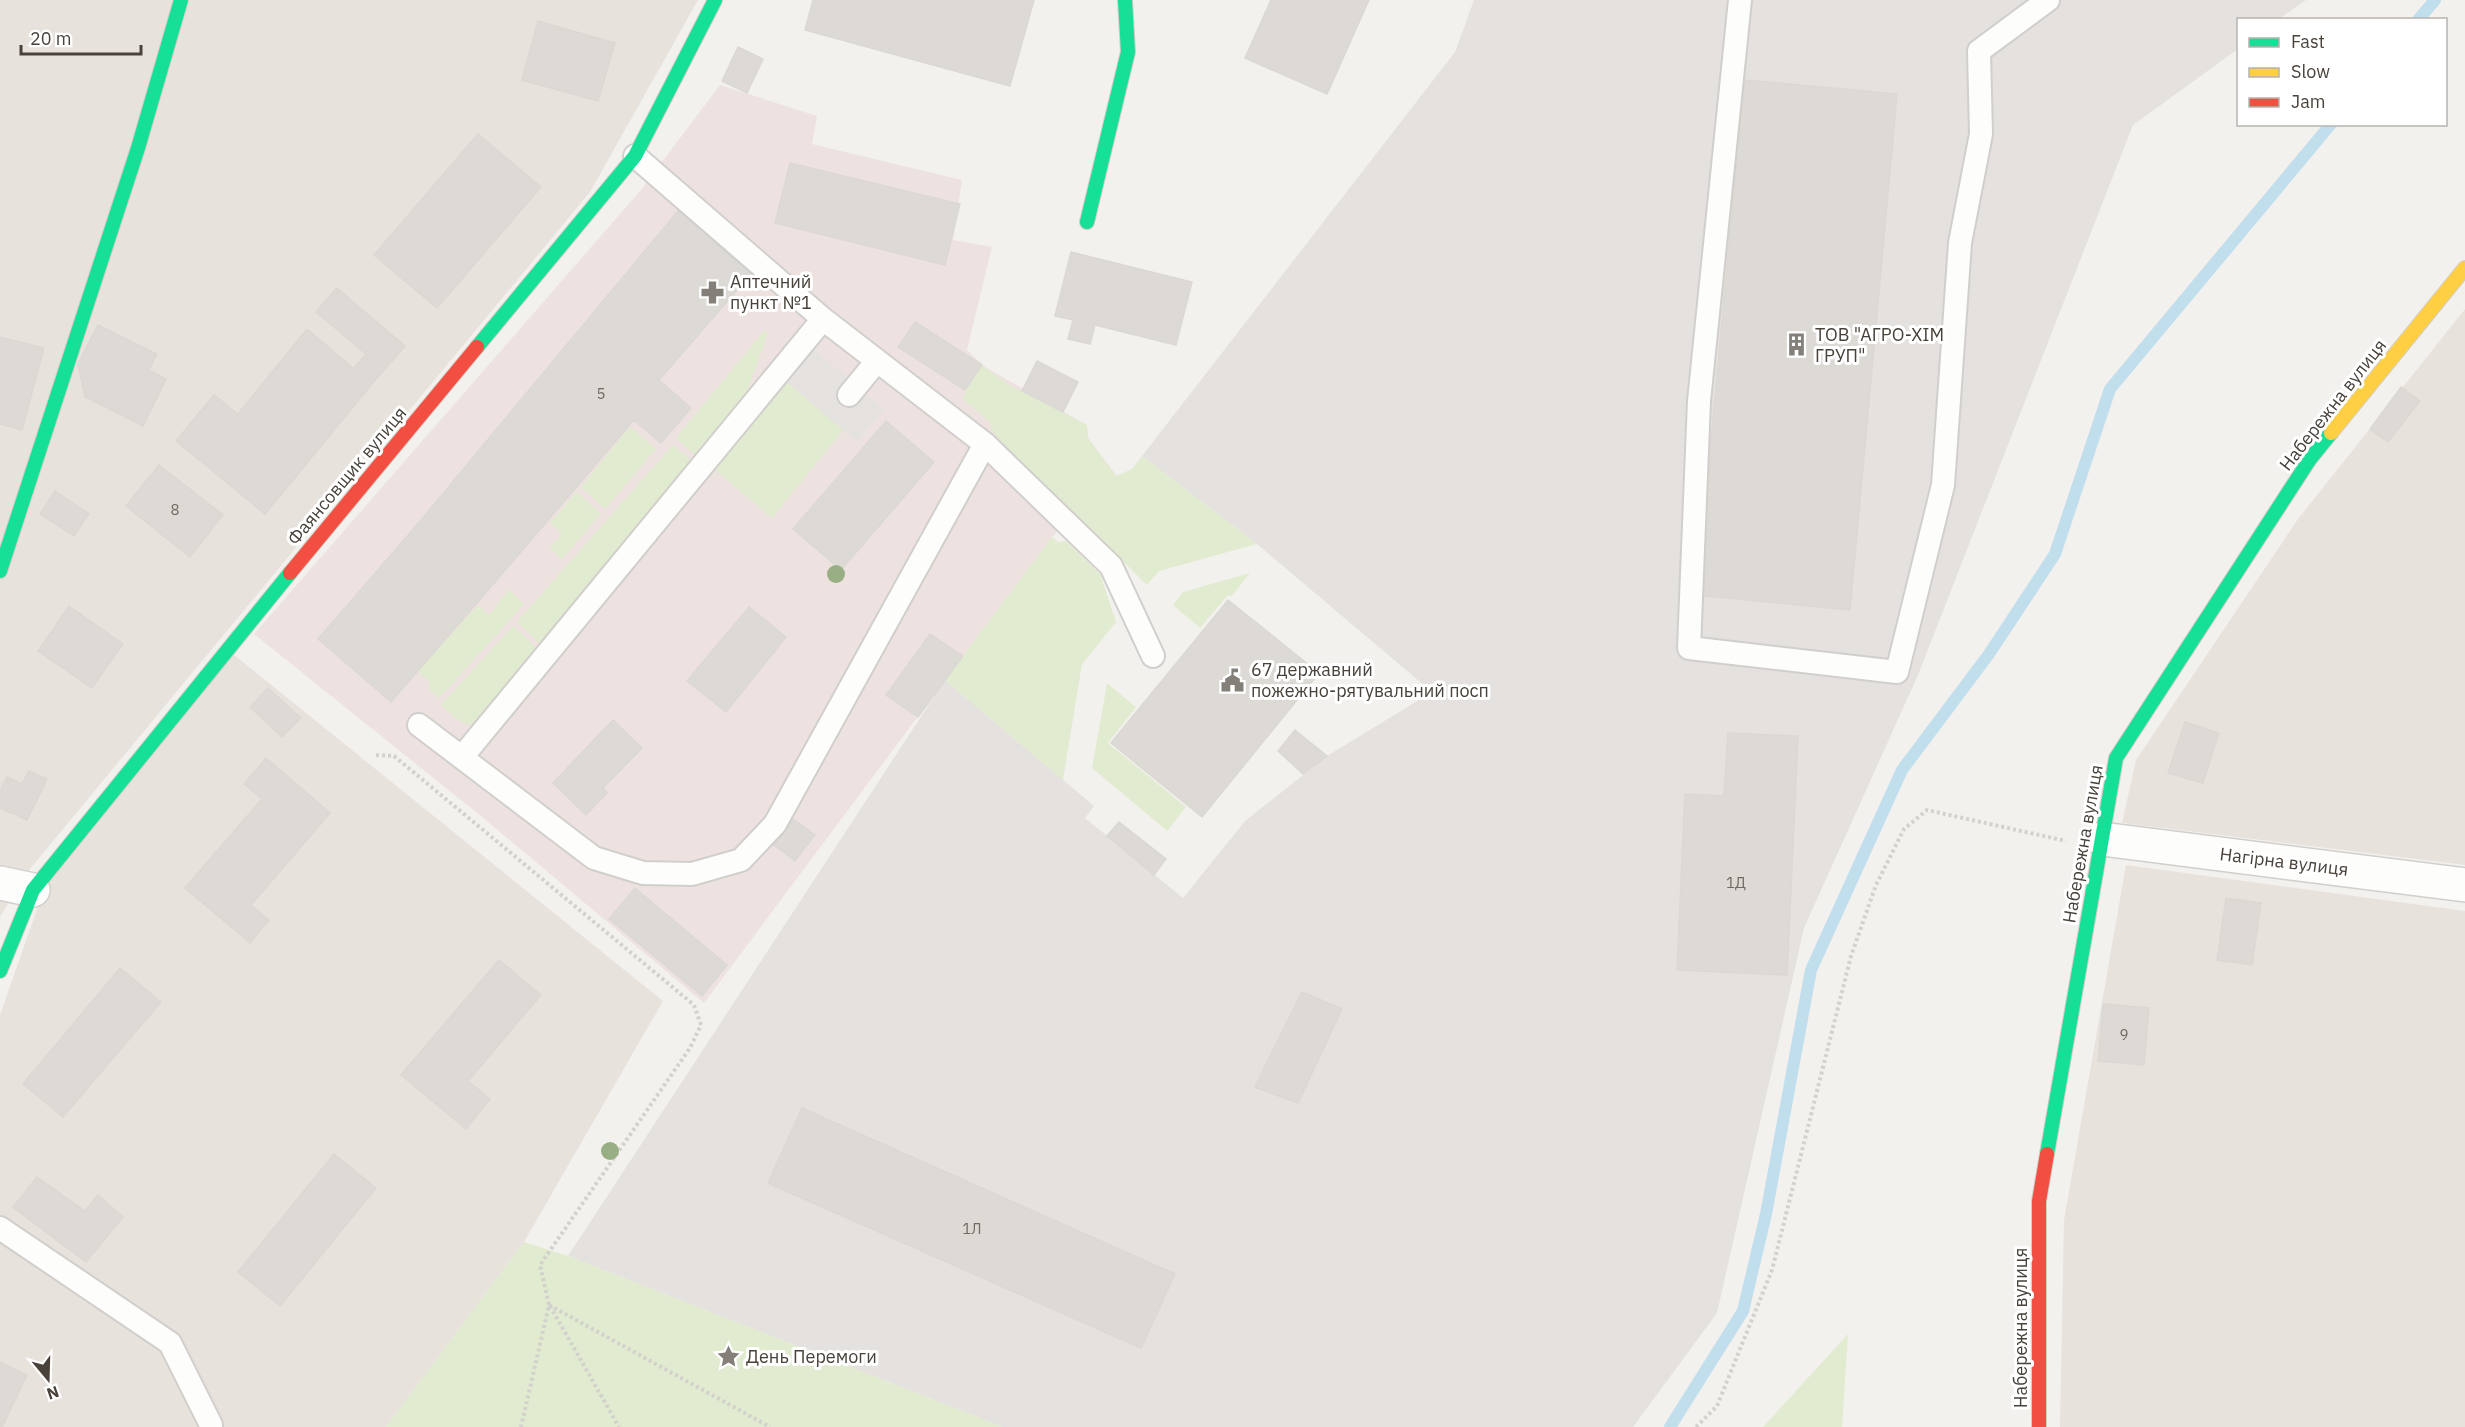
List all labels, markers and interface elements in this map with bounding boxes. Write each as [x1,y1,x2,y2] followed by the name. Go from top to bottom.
[21,18,141,56] scale bar
[2237,18,2447,126] legend
[30,27,72,50] text: 20 m
[2291,30,2325,53] text: Fast
[2291,60,2330,83] text: Slow
[2291,90,2326,113] text: Jam
[730,270,812,314] place label: Аптечний пункт №1
[699,279,725,305] pharmacy icon: Аптечний пункт №1
[1815,323,1944,367] place label: ТОВ "АГРО-ХІМ ГРУП"
[1784,332,1810,358] building icon: ТОВ "АГРО-ХІМ ГРУП"
[2274,334,2391,475] street label: Набережна вулиця
[596,384,606,403] house number: 5
[282,402,411,550] street label: Фаянсовщик вулиця
[170,500,180,519] house number: 8
[1251,658,1489,702] place label: 67 державний пожежно-рятувальний посп
[1220,667,1246,693] public building icon: 67 державний пожежно-рятувальний посп
[2057,763,2108,925] street label: Набережна вулиця
[2218,842,2350,881] street label: Нагірна вулиця
[1726,873,1746,892] house number: 1Д
[2119,1025,2129,1044] house number: 9
[962,1219,982,1238] house number: 1Л
[2009,1248,2032,1408] street label: Набережна вулиця
[715,1344,741,1370] place icon: День Перемоги
[746,1345,877,1368] place label: День Перемоги
[18,1349,78,1409] north arrow
[44,1382,62,1405] text: N

